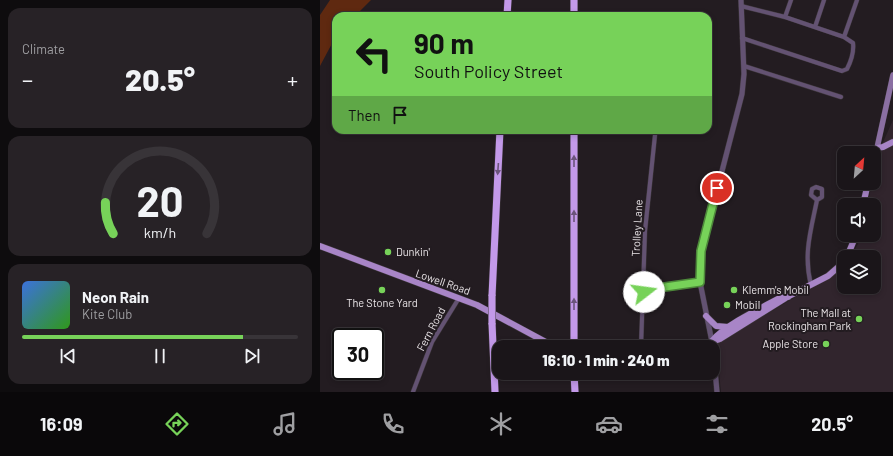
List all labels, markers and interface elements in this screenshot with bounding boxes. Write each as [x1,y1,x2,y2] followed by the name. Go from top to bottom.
[414,26,474,60] text: 90 m
[348,28,400,80] icon: left
[22,41,65,57] text: Climate
[414,60,563,82] text: South Policy Street
[125,61,195,97] text: 20.5°
[22,66,33,92] text: −
[287,66,298,92] text: +
[389,104,411,126] icon: arrive
[348,106,381,124] text: Then
[837,146,881,190] north arrow
[837,146,881,294] map controls
[571,154,577,167] one-way arrow
[494,163,501,175] one-way arrow
[700,171,734,205] pin
[136,175,184,225] text: 20
[706,177,728,199] icon: arrive
[837,198,881,242] button: sound
[629,199,644,257] street label: Trolley Lane
[571,209,577,222] one-way arrow
[144,224,176,241] text: km/h
[396,245,430,258] place label: Dunkin'
[383,247,393,257] marker: Dunkin'
[837,250,881,294] button: layers
[414,266,472,297] street label: Lowell Road
[623,271,665,313] position arrow
[742,283,809,296] place label: Klemm's Mobil
[377,285,387,295] marker: The Stone Yard
[729,285,739,295] marker: Klemm's Mobil
[82,288,149,306] text: Neon Rain
[346,296,418,309] place label: The Stone Yard
[571,297,577,310] one-way arrow
[735,298,760,311] place label: Mobil
[722,300,732,310] marker: Mobil
[414,304,448,353] street label: Fern Road
[82,306,132,322] text: Kite Club
[768,306,851,332] place label: The Mall at Rockingham Park
[854,314,864,324] marker: The Mall at Rockingham Park
[332,328,384,380] speed limit sign: 30
[763,337,818,350] place label: Apple Store
[821,339,831,349] marker: Apple Store
[57,345,79,367] icon: previous
[149,345,171,367] icon: pause
[241,345,263,367] icon: next
[542,351,670,369] text: 16:10 · 1 min · 240 m
[163,410,191,438] icon: directions
[271,410,299,438] icon: music
[379,410,407,438] icon: phone
[487,410,515,438] icon: climate
[595,410,623,438] icon: car
[703,410,731,438] icon: filters
[40,413,82,435] text: 16:09
[811,413,853,435] text: 20.5°

